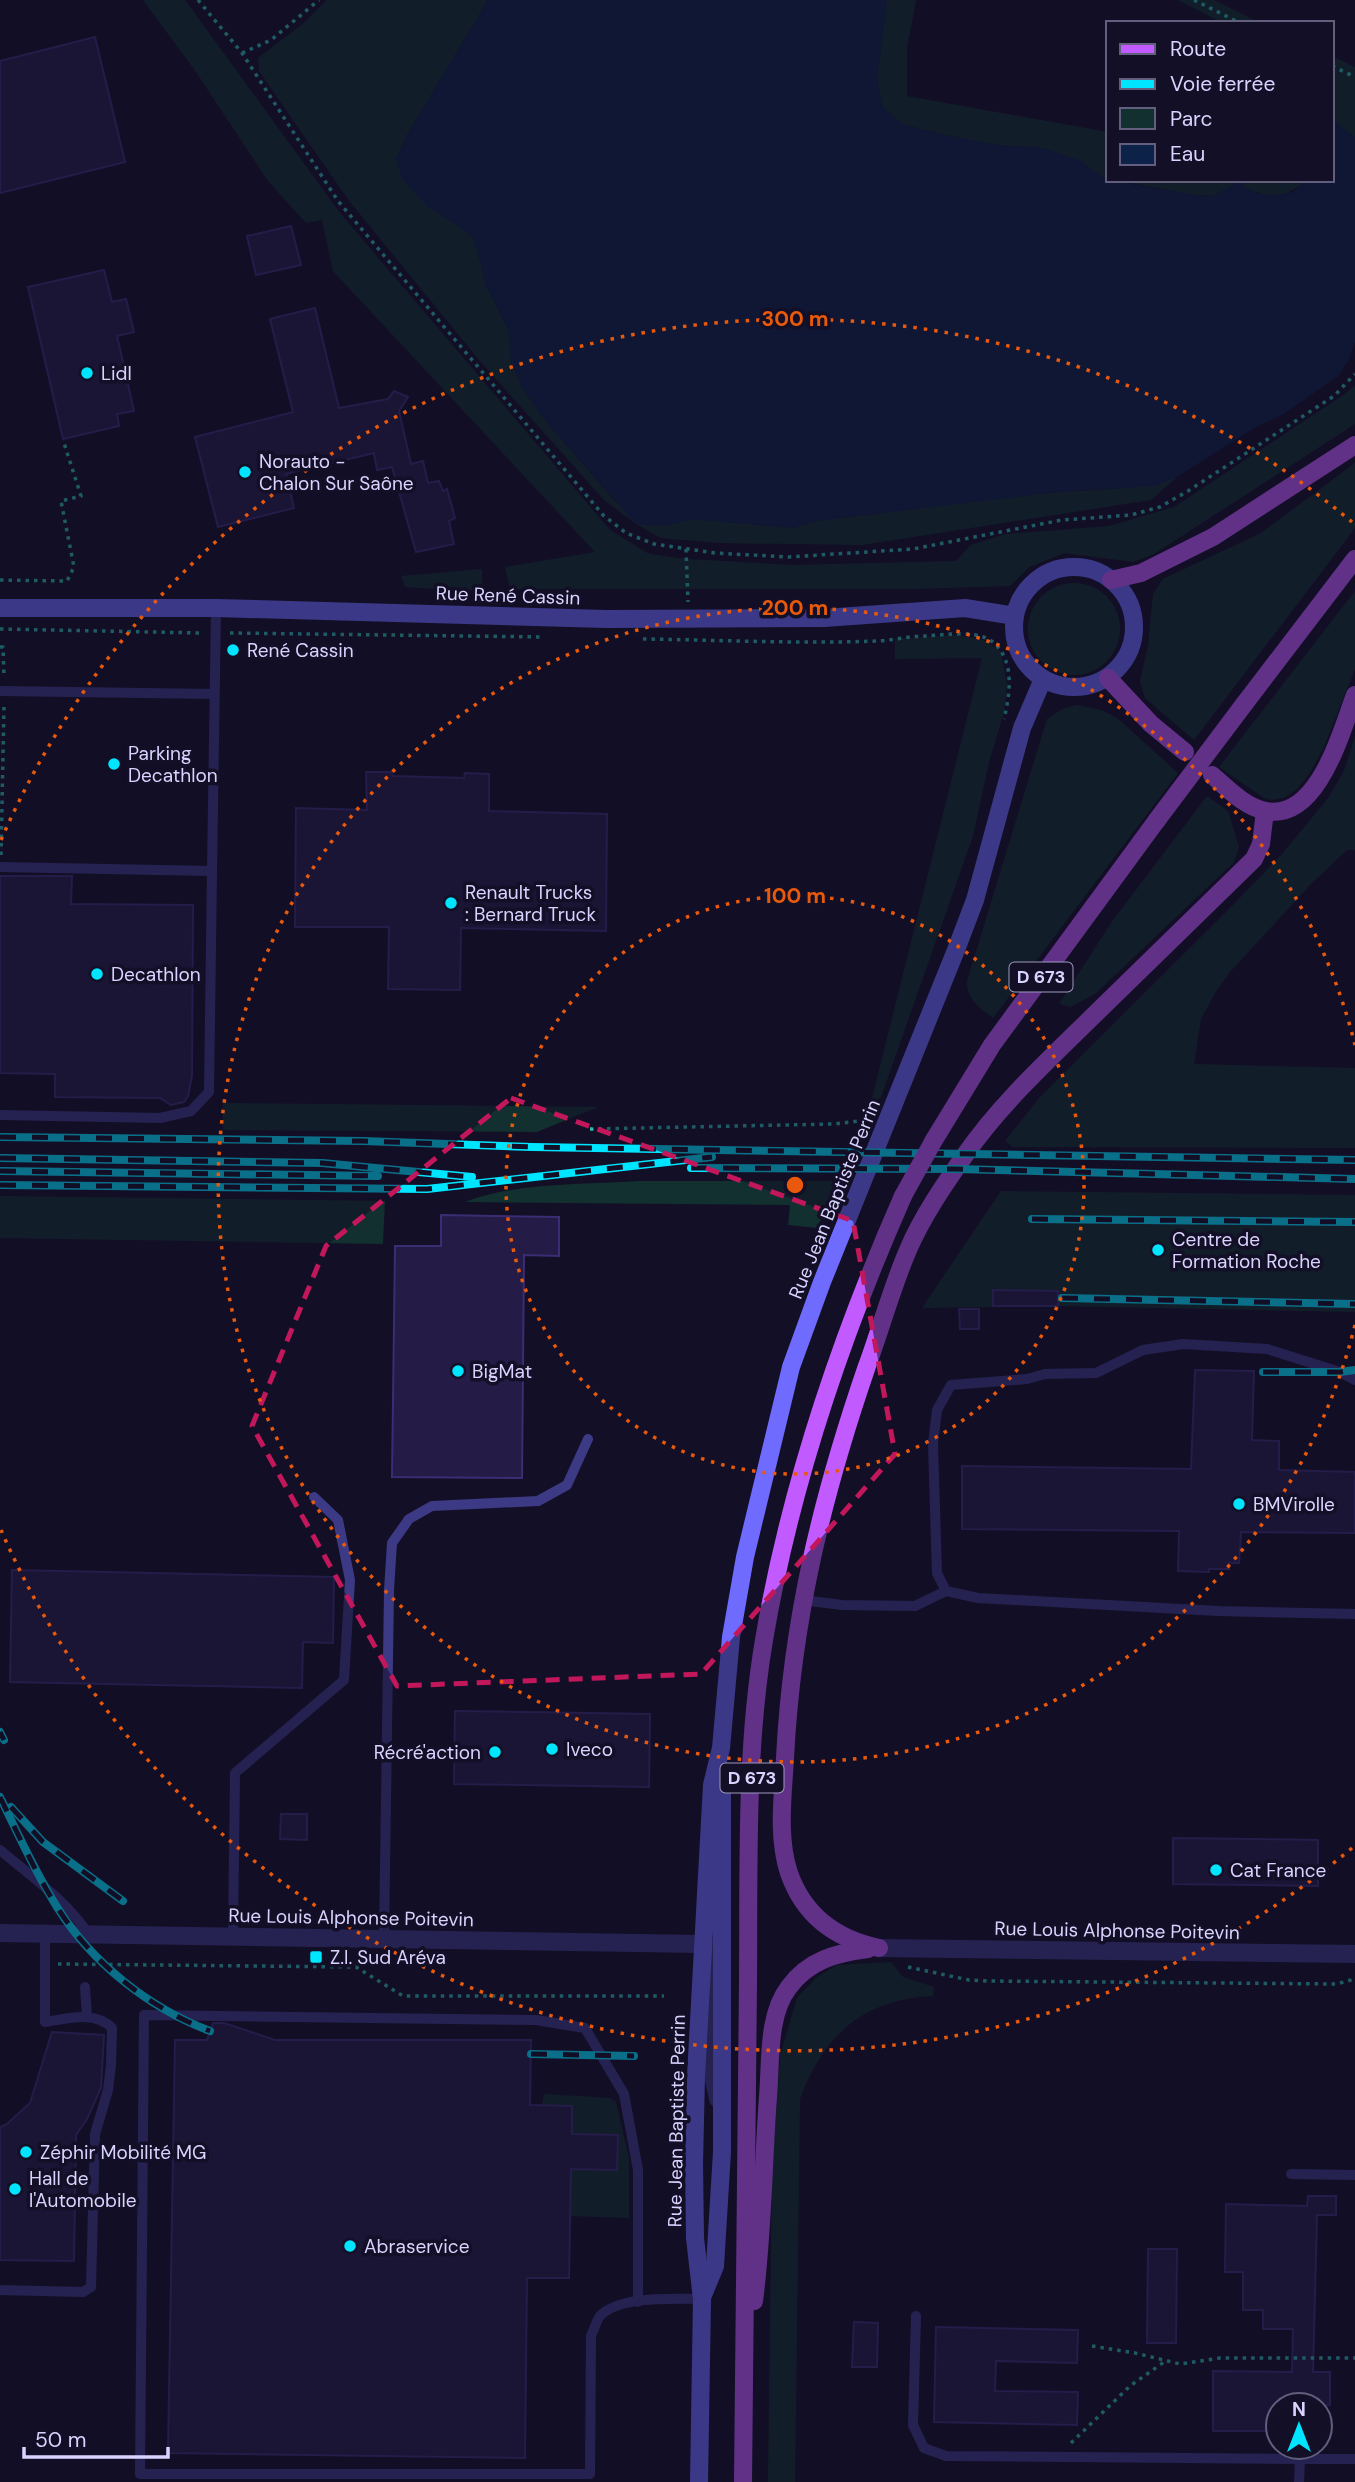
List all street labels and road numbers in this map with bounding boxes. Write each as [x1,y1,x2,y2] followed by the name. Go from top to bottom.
[435,580,581,611] street label: Rue René Cassin
[1010,962,1072,992] road number: D 673
[783,1096,886,1303] street label: Rue Jean Baptiste Perrin
[720,1764,784,1792] road number: D 673
[228,1903,474,1932] street label: Rue Louis Alphonse Poitevin
[994,1916,1240,1945] street label: Rue Louis Alphonse Poitevin
[662,2014,691,2228] street label: Rue Jean Baptiste Perrin

